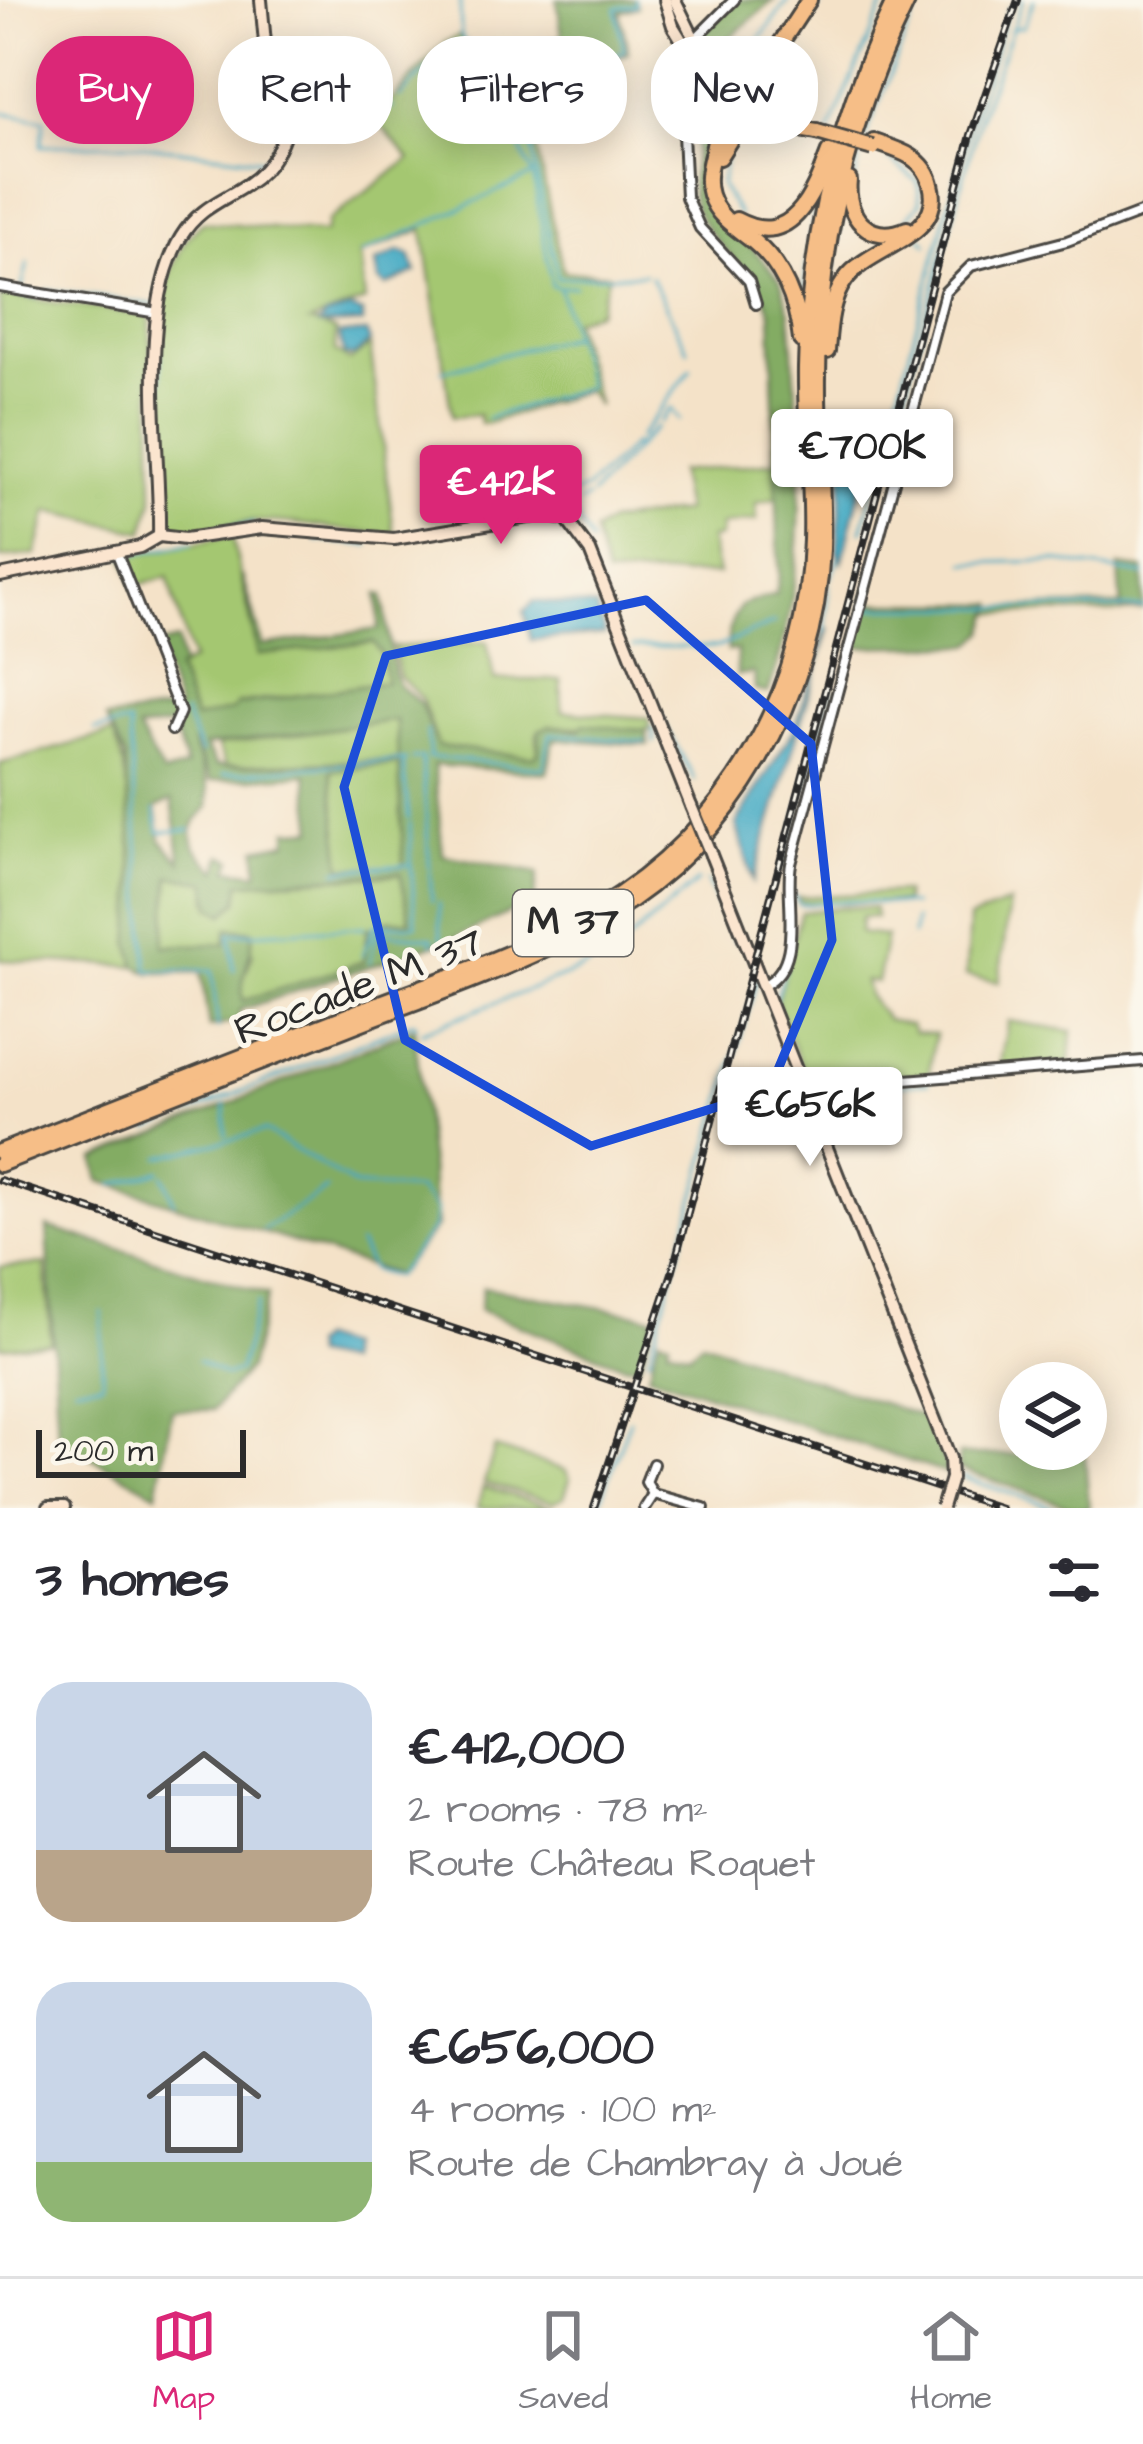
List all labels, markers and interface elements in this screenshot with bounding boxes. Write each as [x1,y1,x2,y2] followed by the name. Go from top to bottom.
[36,36,194,144] chip: Buy
[218,36,393,144] chip: Rent
[417,36,627,144] chip: Filters
[651,36,818,144] chip: New
[778,409,946,511] pin: €700K
[798,421,926,475] text: €700K
[417,445,585,547] pin: €412K
[447,457,555,511] text: €412K
[513,890,633,956] road number: M 37
[227,913,492,1061] street label: Rocade M 37
[726,1067,894,1169] pin: €656K
[744,1079,876,1133] text: €656K
[999,1362,1107,1470] map controls
[999,1362,1107,1470] button: layers
[36,1424,246,1477] scale bar
[54,1428,153,1474] text: 200 m
[36,1545,229,1616] text: 3 homes
[1041,1547,1107,1613] icon: filters
[408,1713,625,1784] text: €412,000
[132,1730,276,1874] icon: home
[408,1784,708,1838] text: 2 rooms · 78 m²
[408,1838,815,1892] text: Route Château Roquet
[408,2013,654,2084] text: €656,000
[132,2030,276,2174] icon: home
[408,2084,717,2138] text: 4 rooms · 100 m²
[408,2138,903,2192] text: Route de Chambray à Joué
[151,2303,217,2421] tab: Map
[519,2303,608,2421] tab: Saved
[910,2303,992,2421] tab: Home

